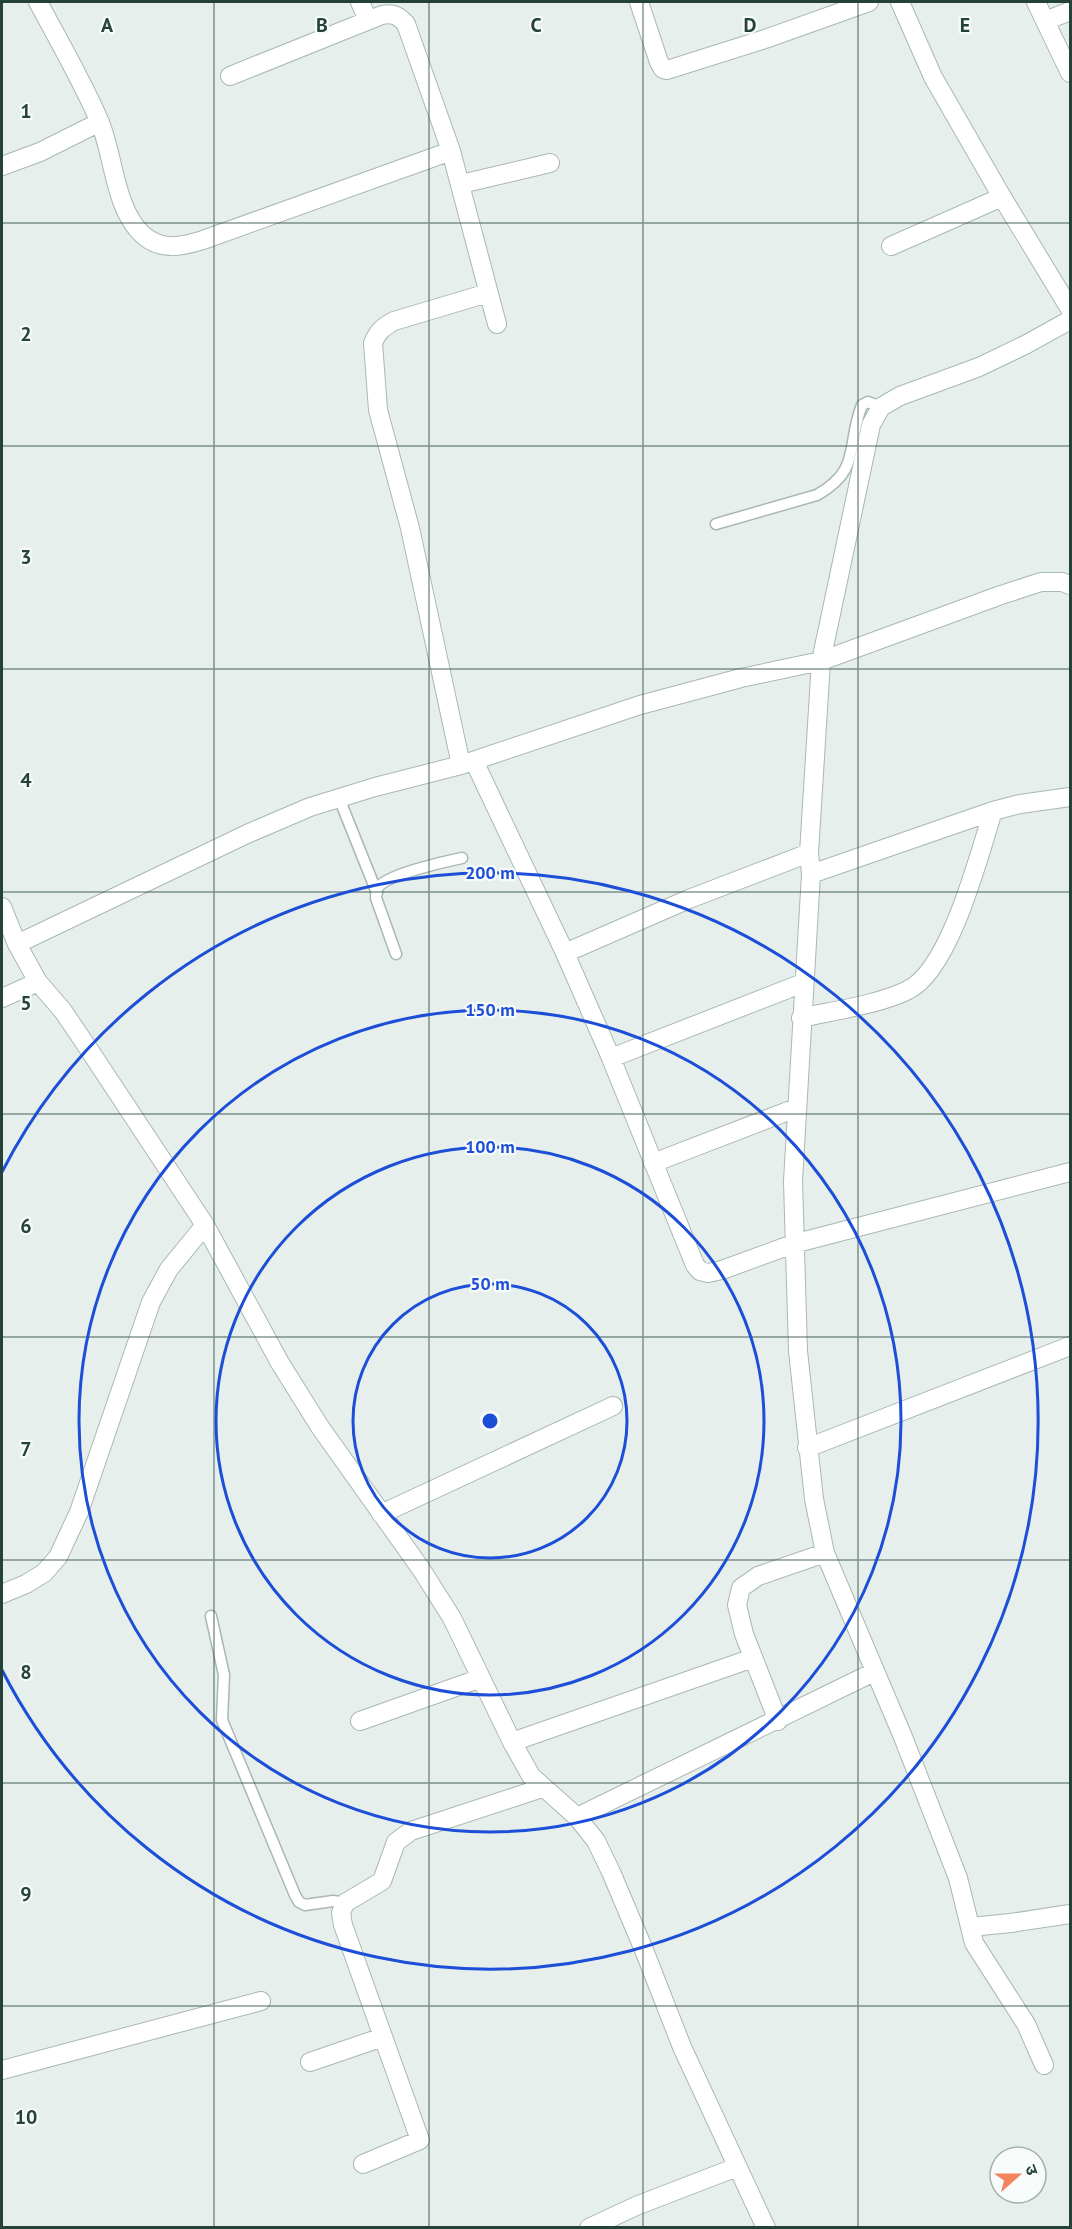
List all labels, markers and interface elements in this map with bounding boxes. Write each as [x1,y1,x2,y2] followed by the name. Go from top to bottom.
[101,12,114,38] text: A
[316,12,328,38] text: B
[530,12,542,38] text: C
[744,12,757,38] text: D
[960,12,970,38] text: E
[20,98,32,124] text: 1
[20,321,32,347] text: 2
[20,544,32,570] text: 3
[20,767,32,793] text: 4
[465,861,515,884] text: 200 m
[20,990,32,1016] text: 5
[465,998,515,1021] text: 150 m
[465,1135,515,1158] text: 100 m
[20,1213,32,1239] text: 6
[470,1272,510,1295] text: 50 m
[480,1411,500,1431] centre of rings
[20,1436,32,1462] text: 7
[20,1659,32,1685] text: 8
[20,1881,32,1907] text: 9
[15,2104,37,2130] text: 10
[988,2145,1048,2205] north arrow
[1021,2162,1043,2178] text: उ

